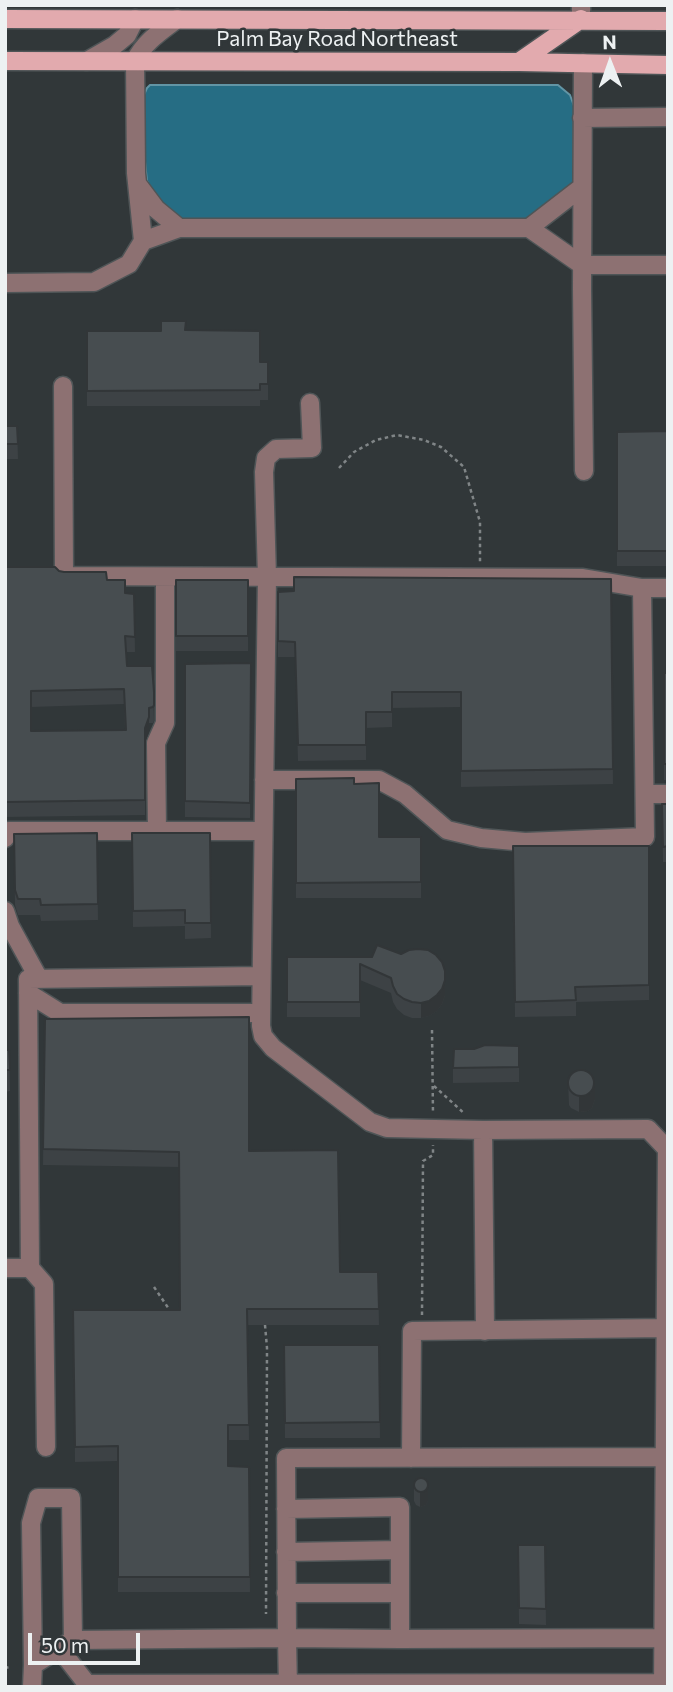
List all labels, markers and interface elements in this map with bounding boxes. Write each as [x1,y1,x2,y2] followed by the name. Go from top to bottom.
[216,26,458,52] street label: Palm Bay Road Northeast
[575,28,645,98] north arrow
[602,30,617,53] text: N
[32,1618,144,1662] scale bar
[41,1632,89,1657] text: 50 m

